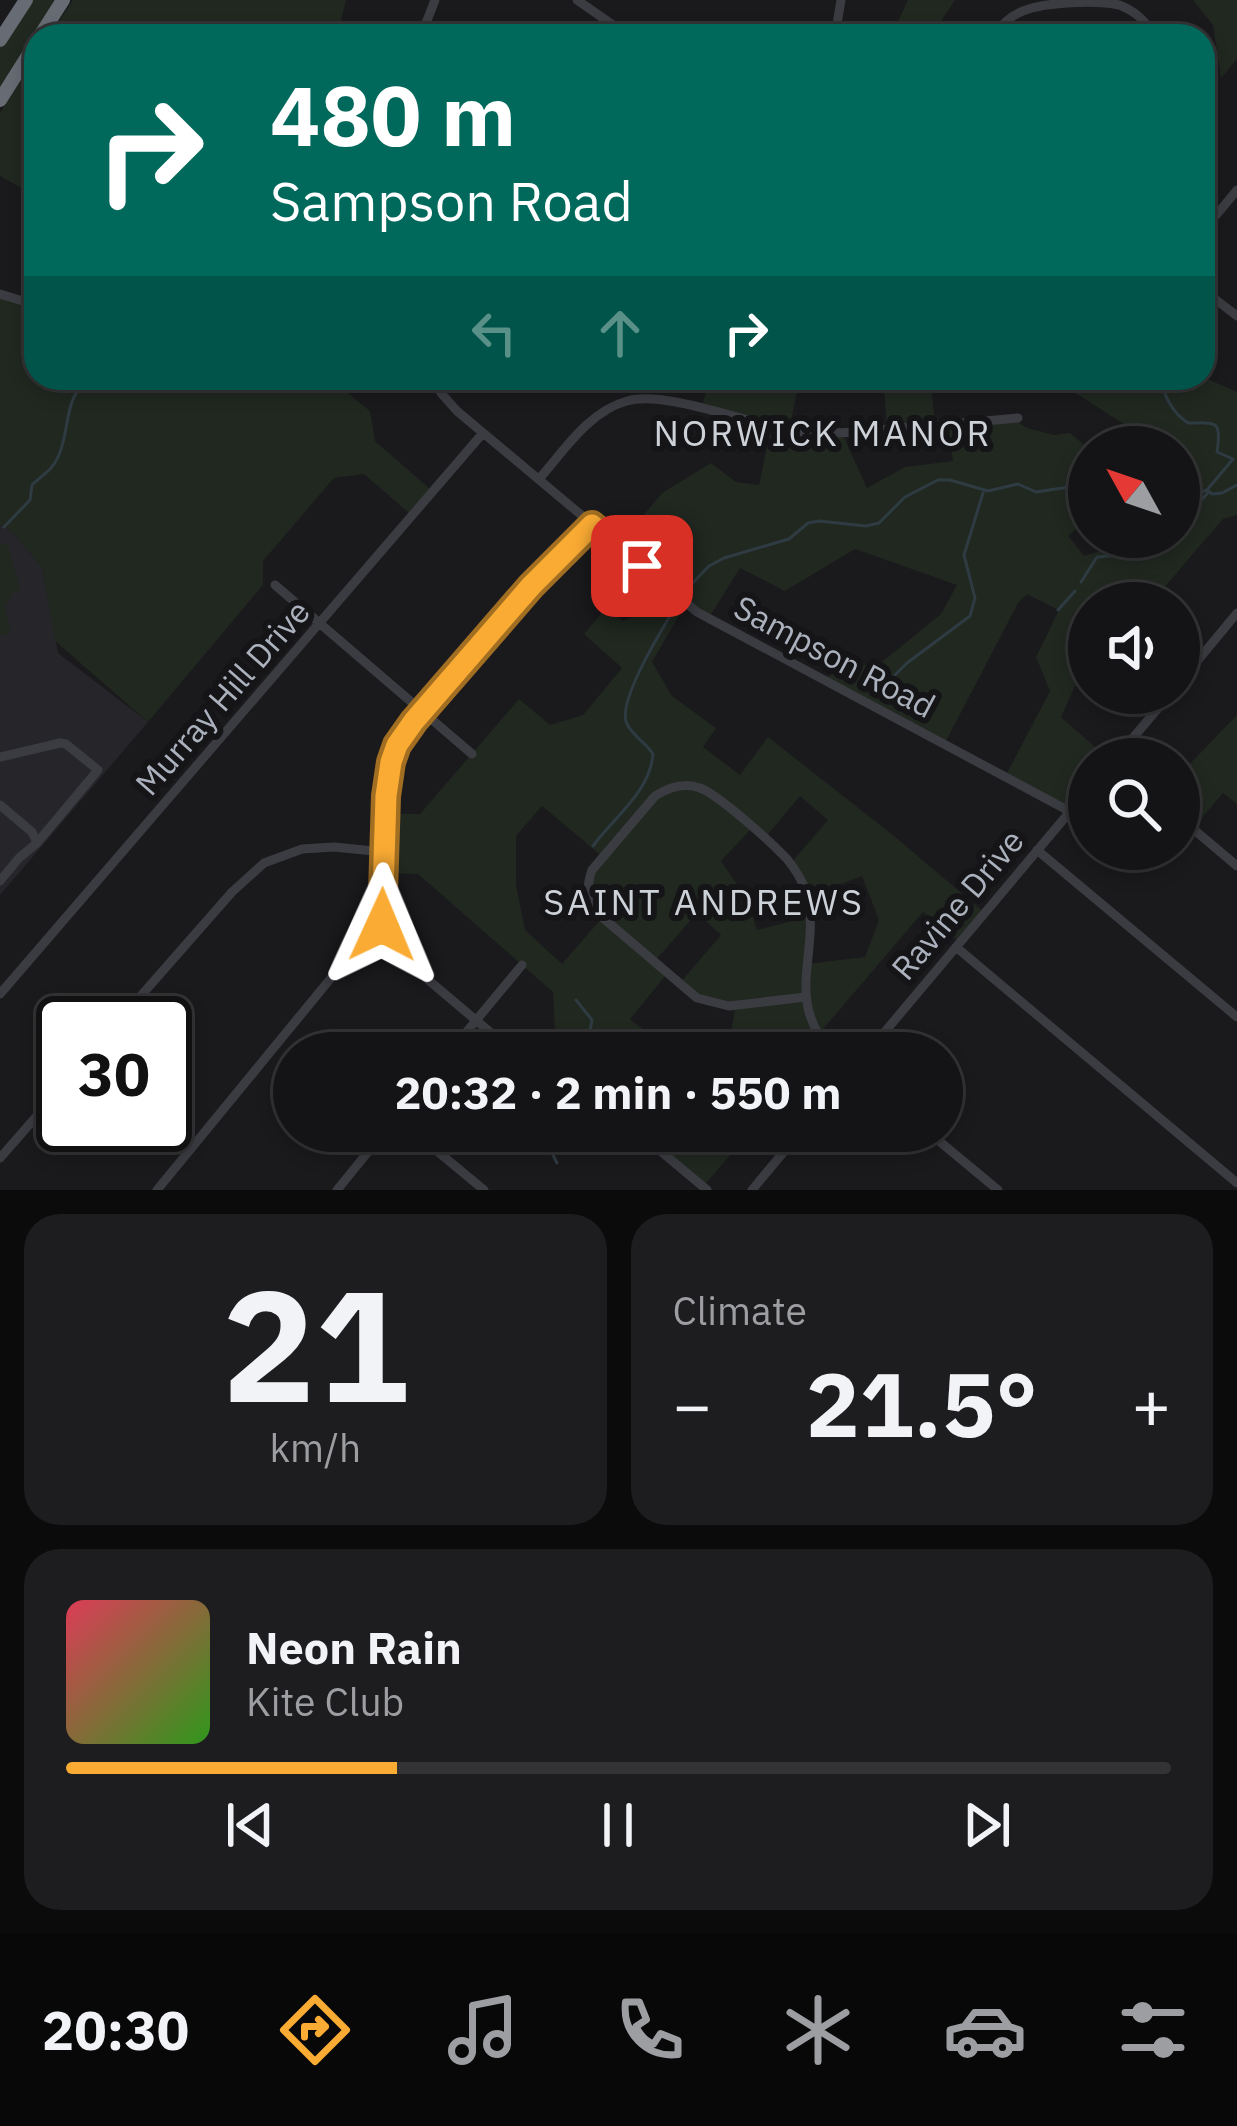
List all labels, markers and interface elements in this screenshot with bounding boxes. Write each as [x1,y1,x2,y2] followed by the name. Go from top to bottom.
[270,60,516,169] text: 480 m
[72,72,228,228] icon: right
[270,166,633,236] text: Sampson Road
[461,300,527,366] icon: left
[587,300,653,366] icon: ahead
[713,300,779,366] icon: right
[653,409,993,456] district label: NORWICK MANOR
[1068,426,1200,558] north arrow
[1068,426,1200,870] map controls
[591,515,693,617] pin
[609,533,675,599] icon: arrive
[1068,582,1200,714] button: sound
[727,585,943,727] street label: Sampson Road
[125,590,319,804] street label: Murray Hill Drive
[1068,738,1200,870] button: search
[881,820,1033,988] street label: Ravine Drive
[319,862,445,988] position arrow
[543,878,865,925] district label: SAINT ANDREWS
[36,996,192,1152] speed limit sign: 30
[395,1063,841,1121] text: 20:32 · 2 min · 550 m
[222,1242,409,1445] text: 21
[673,1285,807,1336] text: Climate
[806,1345,1038,1462] text: 21.5°
[673,1361,712,1447] text: −
[1131,1361,1171,1447] text: +
[269,1422,361,1473] text: km/h
[246,1618,462,1676] text: Neon Rain
[246,1676,404,1727] text: Kite Club
[217,1792,283,1858] icon: previous
[585,1792,651,1858] icon: pause
[954,1792,1020,1858] icon: next
[273,1988,357,2072] icon: directions
[441,1988,525,2072] icon: music
[608,1988,692,2072] icon: phone
[776,1988,860,2072] icon: climate
[943,1988,1027,2072] icon: car
[1111,1988,1195,2072] icon: filters
[42,1995,189,2065] text: 20:30

